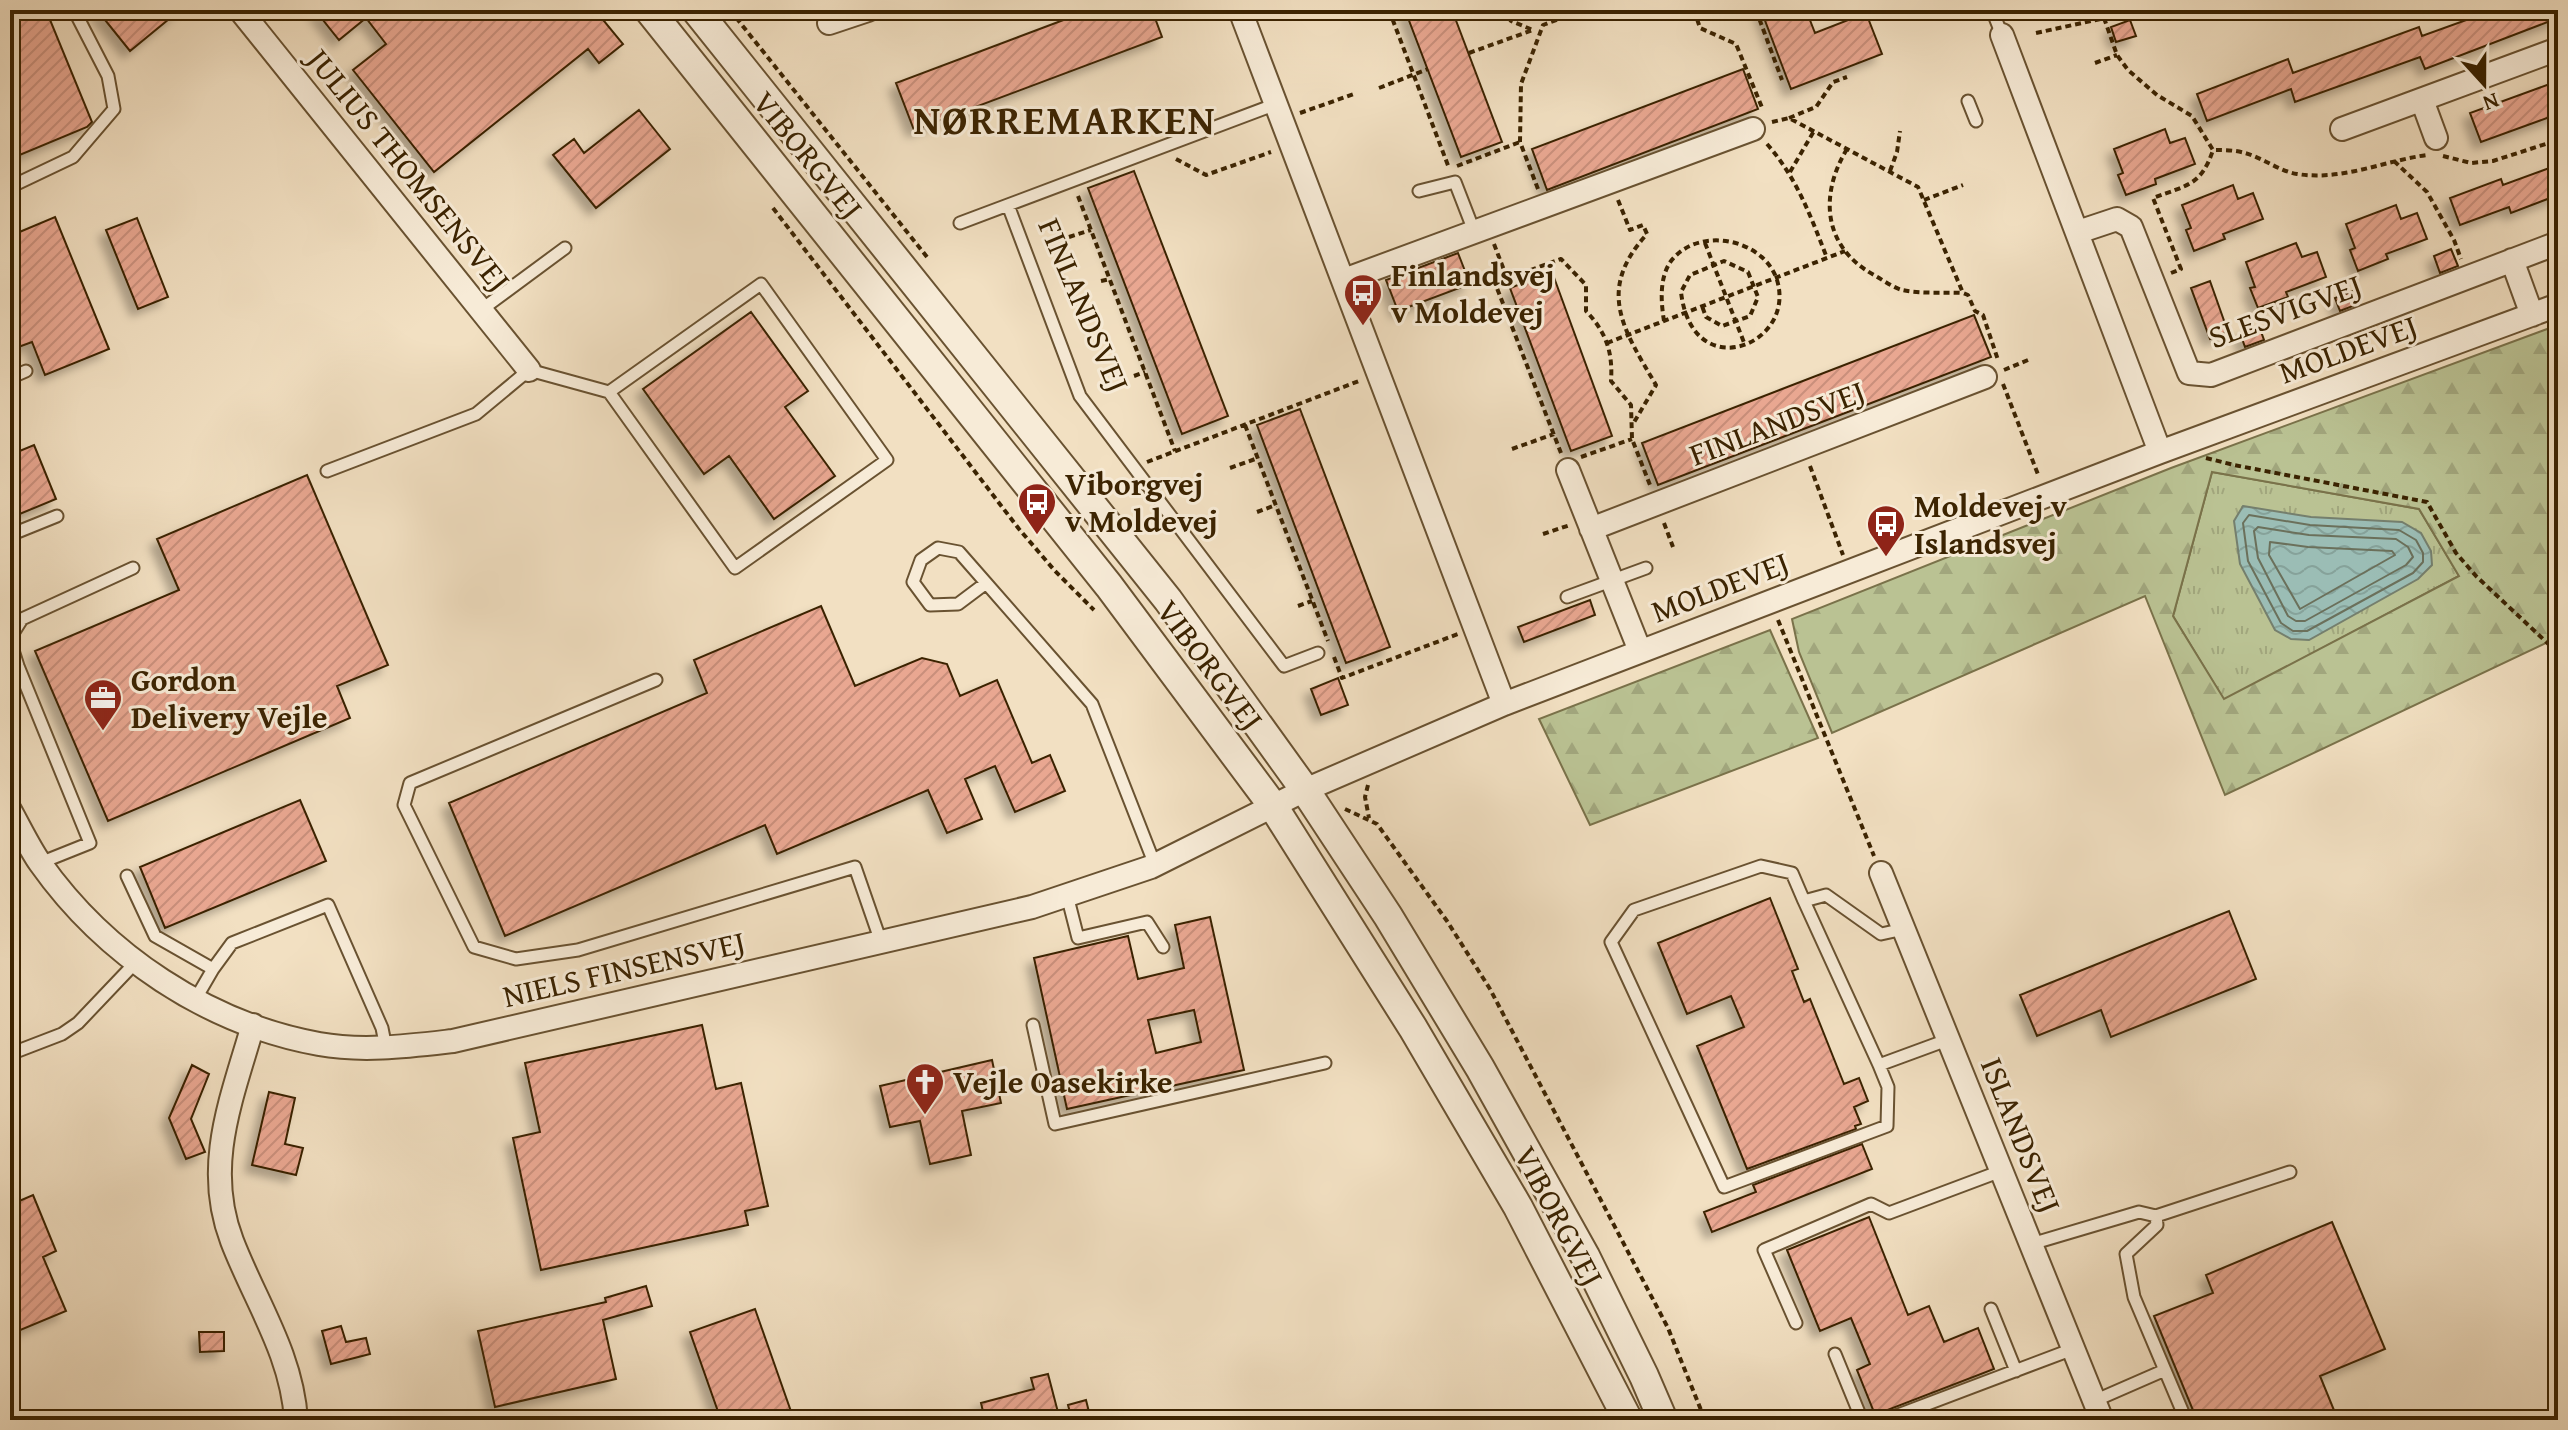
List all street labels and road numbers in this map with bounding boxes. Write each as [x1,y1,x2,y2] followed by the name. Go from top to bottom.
[294,35,522,301] street label: JULIUS THOMSENSVEJ
[742,80,875,229] street label: VIBORGVEJ
[1027,211,1142,399] street label: FINLANDSVEJ
[2202,261,2368,360] street label: SLESVIGVEJ
[2272,302,2424,395] street label: MOLDEVEJ
[1682,368,1871,478] street label: FINLANDSVEJ
[1644,539,1796,634] street label: MOLDEVEJ
[1146,590,1275,740] street label: VIBORGVEJ
[498,918,750,1019] street label: NIELS FINSENSVEJ
[1969,1050,2074,1219] street label: ISLANDSVEJ
[1503,1137,1616,1294] street label: VIBORGVEJ

